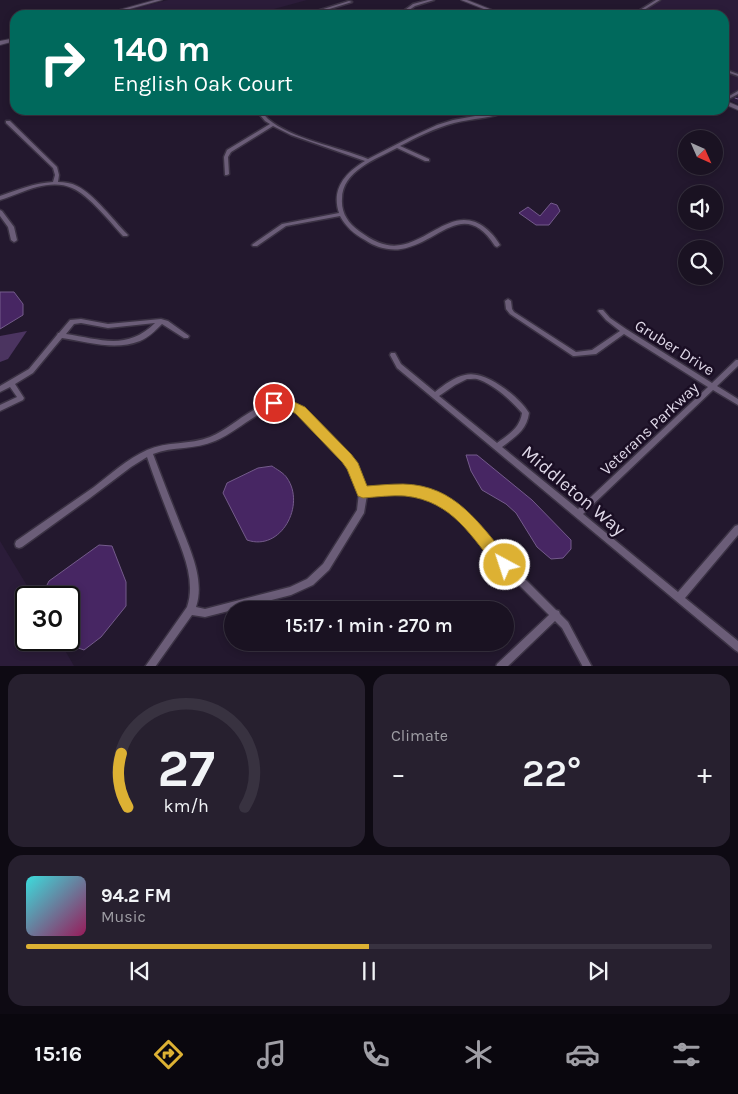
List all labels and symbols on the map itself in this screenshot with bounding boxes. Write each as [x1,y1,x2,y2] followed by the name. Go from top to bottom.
[678,130,722,175] north arrow
[631,315,718,379] street label: Gruber Drive
[596,377,703,479] street label: Veterans Parkway
[253,382,295,424] pin
[517,441,630,541] street label: Middleton Way
[478,538,530,590] position arrow
[15,586,80,651] speed limit sign: 30

